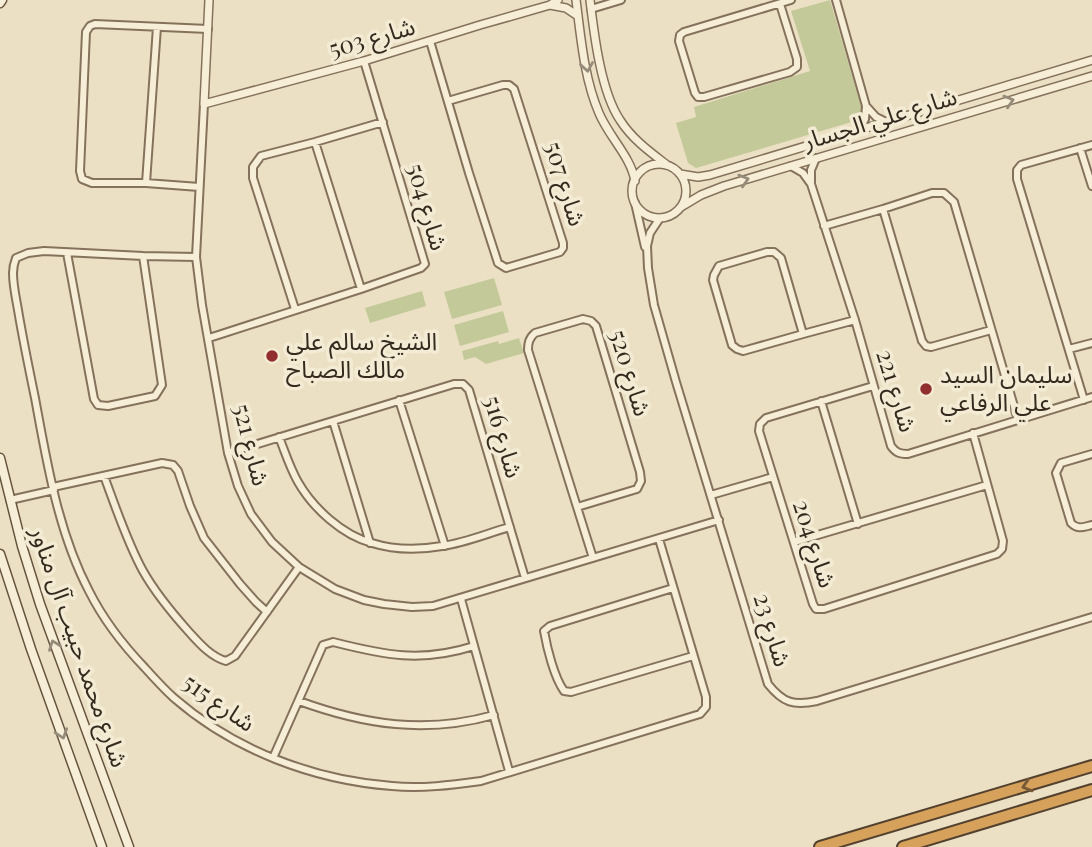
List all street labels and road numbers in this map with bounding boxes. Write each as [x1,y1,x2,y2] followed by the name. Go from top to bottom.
[325,9,419,66] street label: شارع 503
[798,79,962,160] street label: شارع علي الجسار
[536,137,595,231] street label: شارع 507
[398,159,457,254] street label: شارع 504
[601,325,660,420] street label: شارع 520
[867,345,926,436] street label: شارع 221
[475,392,532,482] street label: شارع 516
[224,400,279,489] street label: شارع 521
[784,495,845,592] street label: شارع 204
[22,521,137,772] street label: شارع محمد حبيب آل مناور
[745,589,800,671] street label: شارع 23
[176,665,263,740] street label: شارع 515

